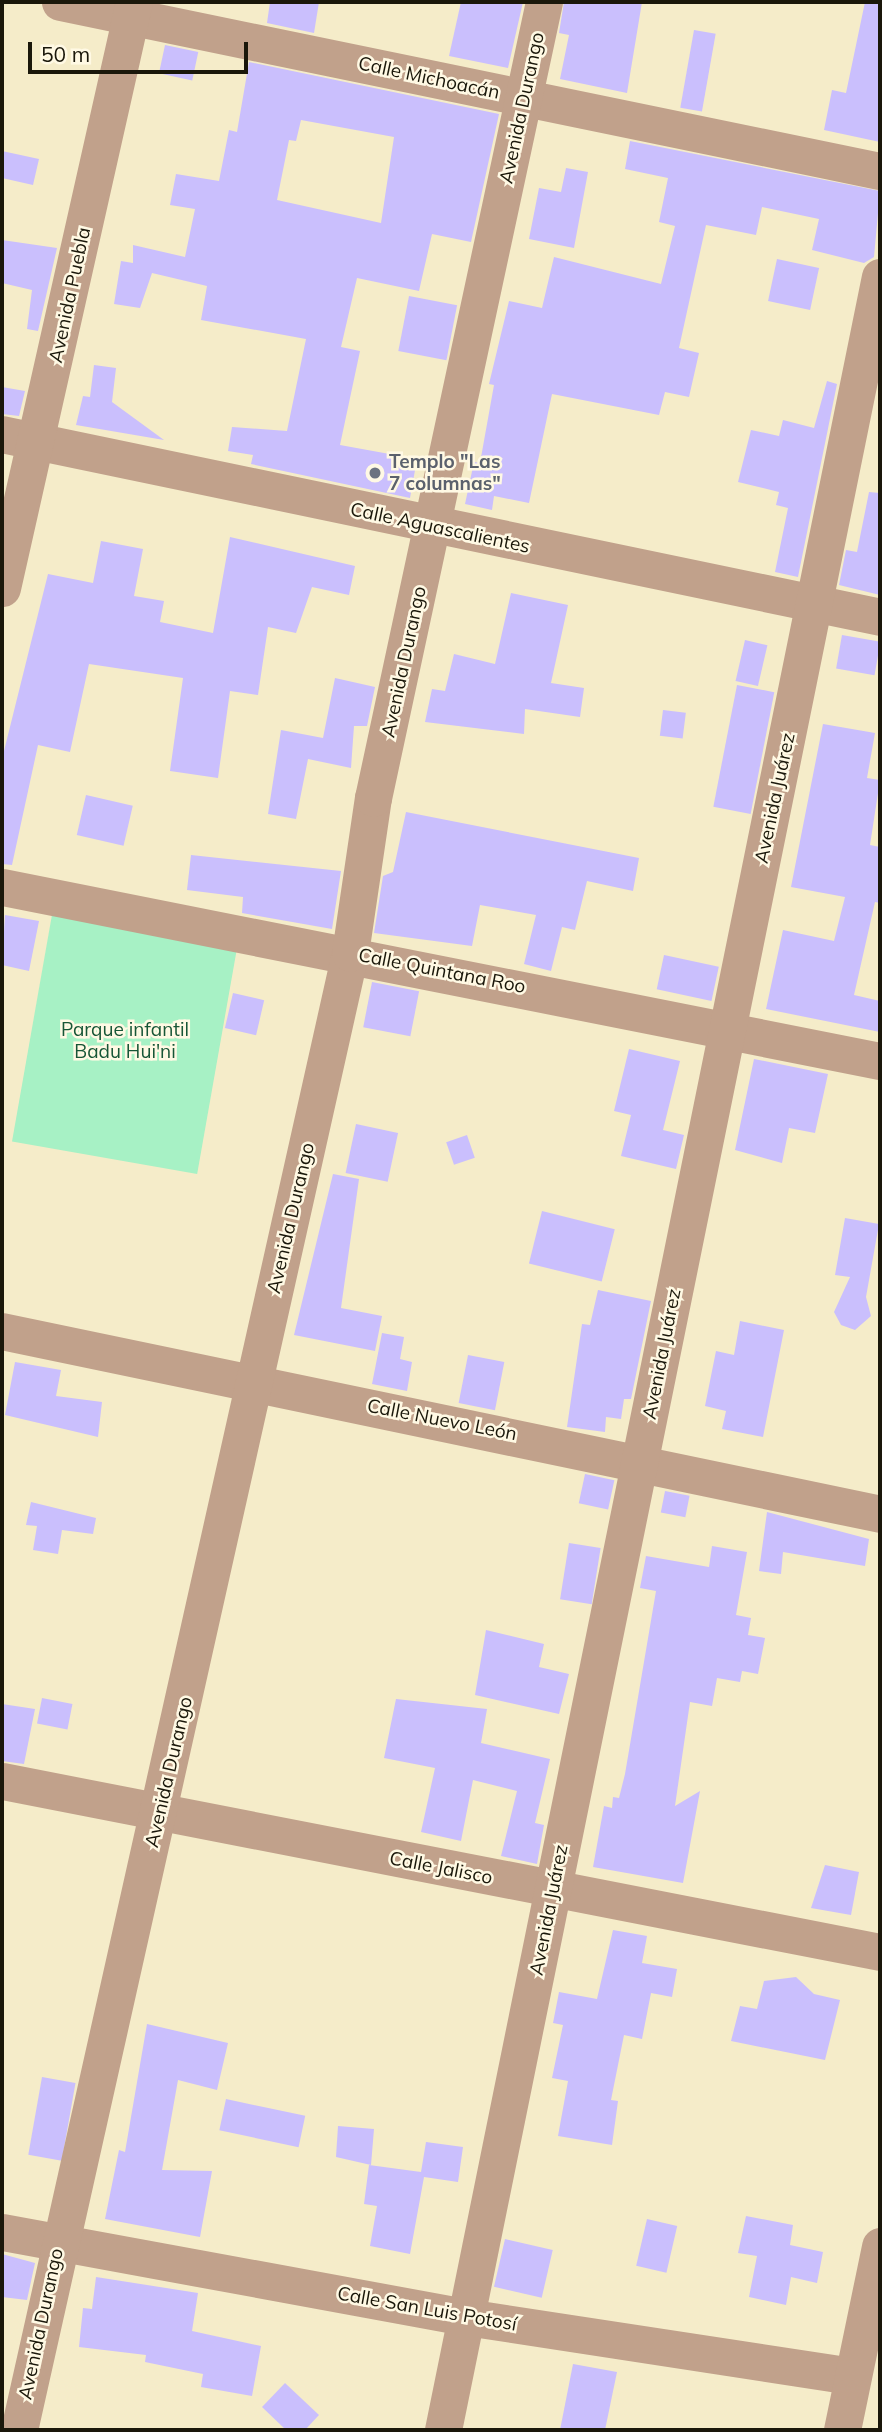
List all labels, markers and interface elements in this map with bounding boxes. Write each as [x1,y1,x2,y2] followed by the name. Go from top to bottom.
[32,28,252,72] scale bar
[495,30,549,186] street label: Avenida Durango
[41,41,90,67] text: 50 m
[356,52,502,104] street label: Calle Michoacán
[44,225,96,365] street label: Avenida Puebla
[389,451,501,495] place label: Templo "Las 7 columnas"
[367,465,383,481] marker: Templo "Las 7 columnas"
[348,498,532,558] street label: Calle Aguascalientes
[377,584,431,740] street label: Avenida Durango
[750,731,800,865] street label: Avenida Juárez
[356,944,528,998] street label: Calle Quintana Roo
[61,1019,189,1063] park label: Parque infantil Badu Hui'ni
[263,1140,319,1296] street label: Avenida Durango
[638,1287,686,1421] street label: Avenida Juárez
[365,1394,519,1446] street label: Calle Nuevo León
[141,1694,197,1850] street label: Avenida Durango
[525,1843,573,1977] street label: Avenida Juárez
[387,1847,495,1889] street label: Calle Jalisco
[14,2246,68,2402] street label: Avenida Durango
[335,2282,519,2336] street label: Calle San Luis Potosí

